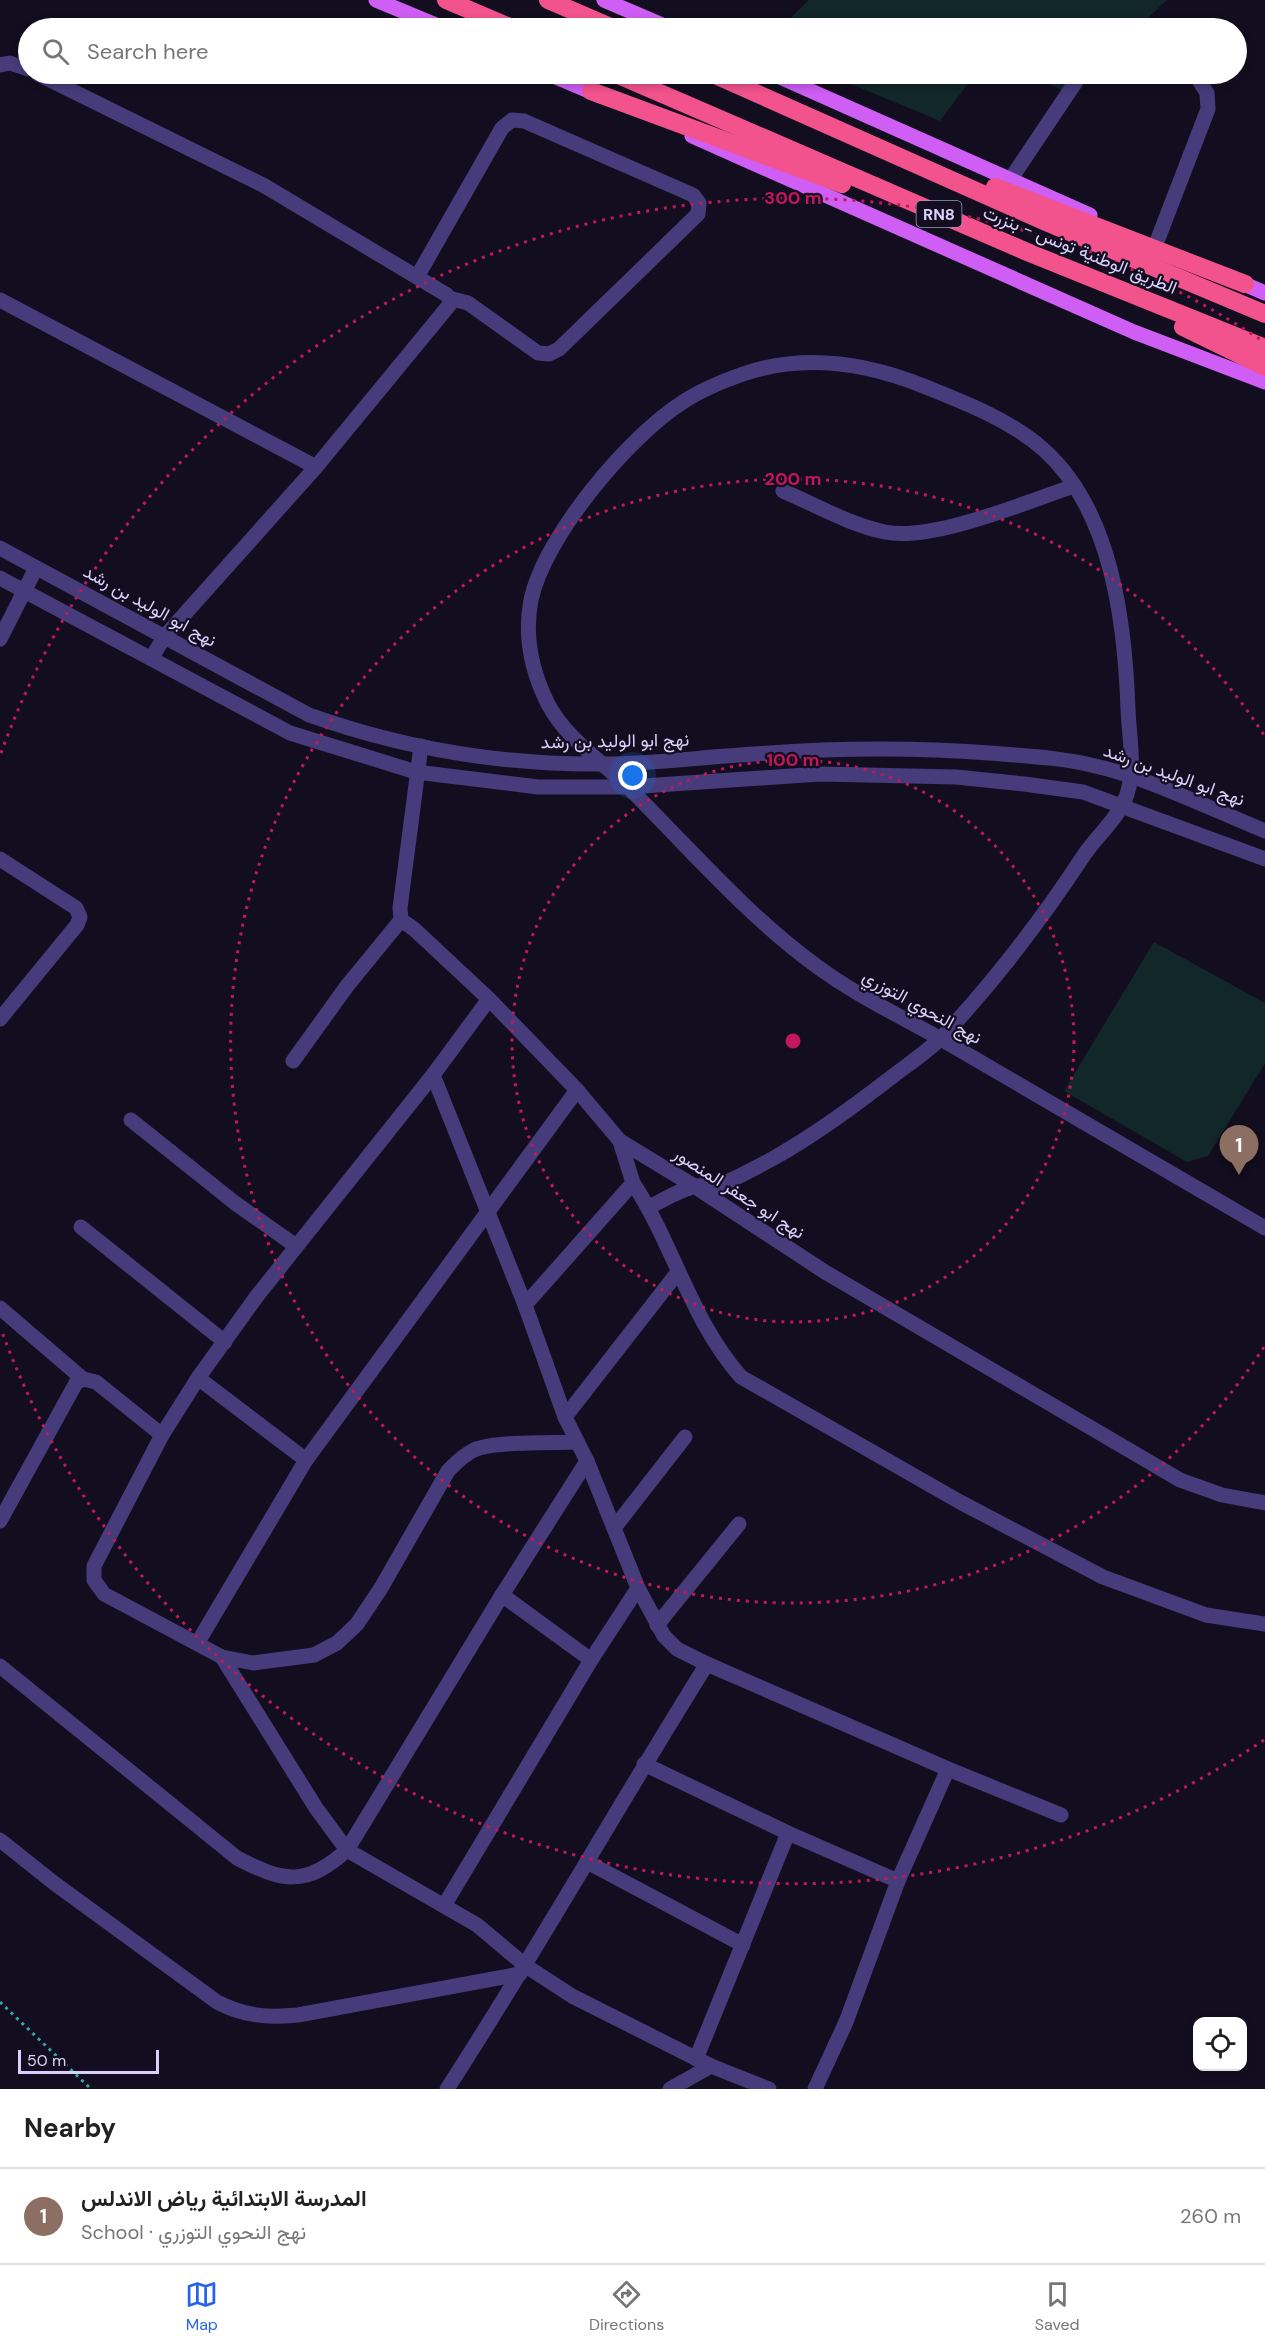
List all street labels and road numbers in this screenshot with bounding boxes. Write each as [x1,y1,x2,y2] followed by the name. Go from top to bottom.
[979,200,1181,300] street label: الطريق الوطنية تونس - بنزرت
[916,201,962,227] road number: RN8
[79,559,221,653] street label: نهج ابو الوليد بن رشد
[541,728,689,754] street label: نهج ابو الوليد بن رشد
[1100,738,1248,812] street label: نهج ابو الوليد بن رشد
[857,964,986,1052] street label: نهج النحوي التوزري
[668,1141,809,1244] street label: نهج ابو جعفر المنصور

